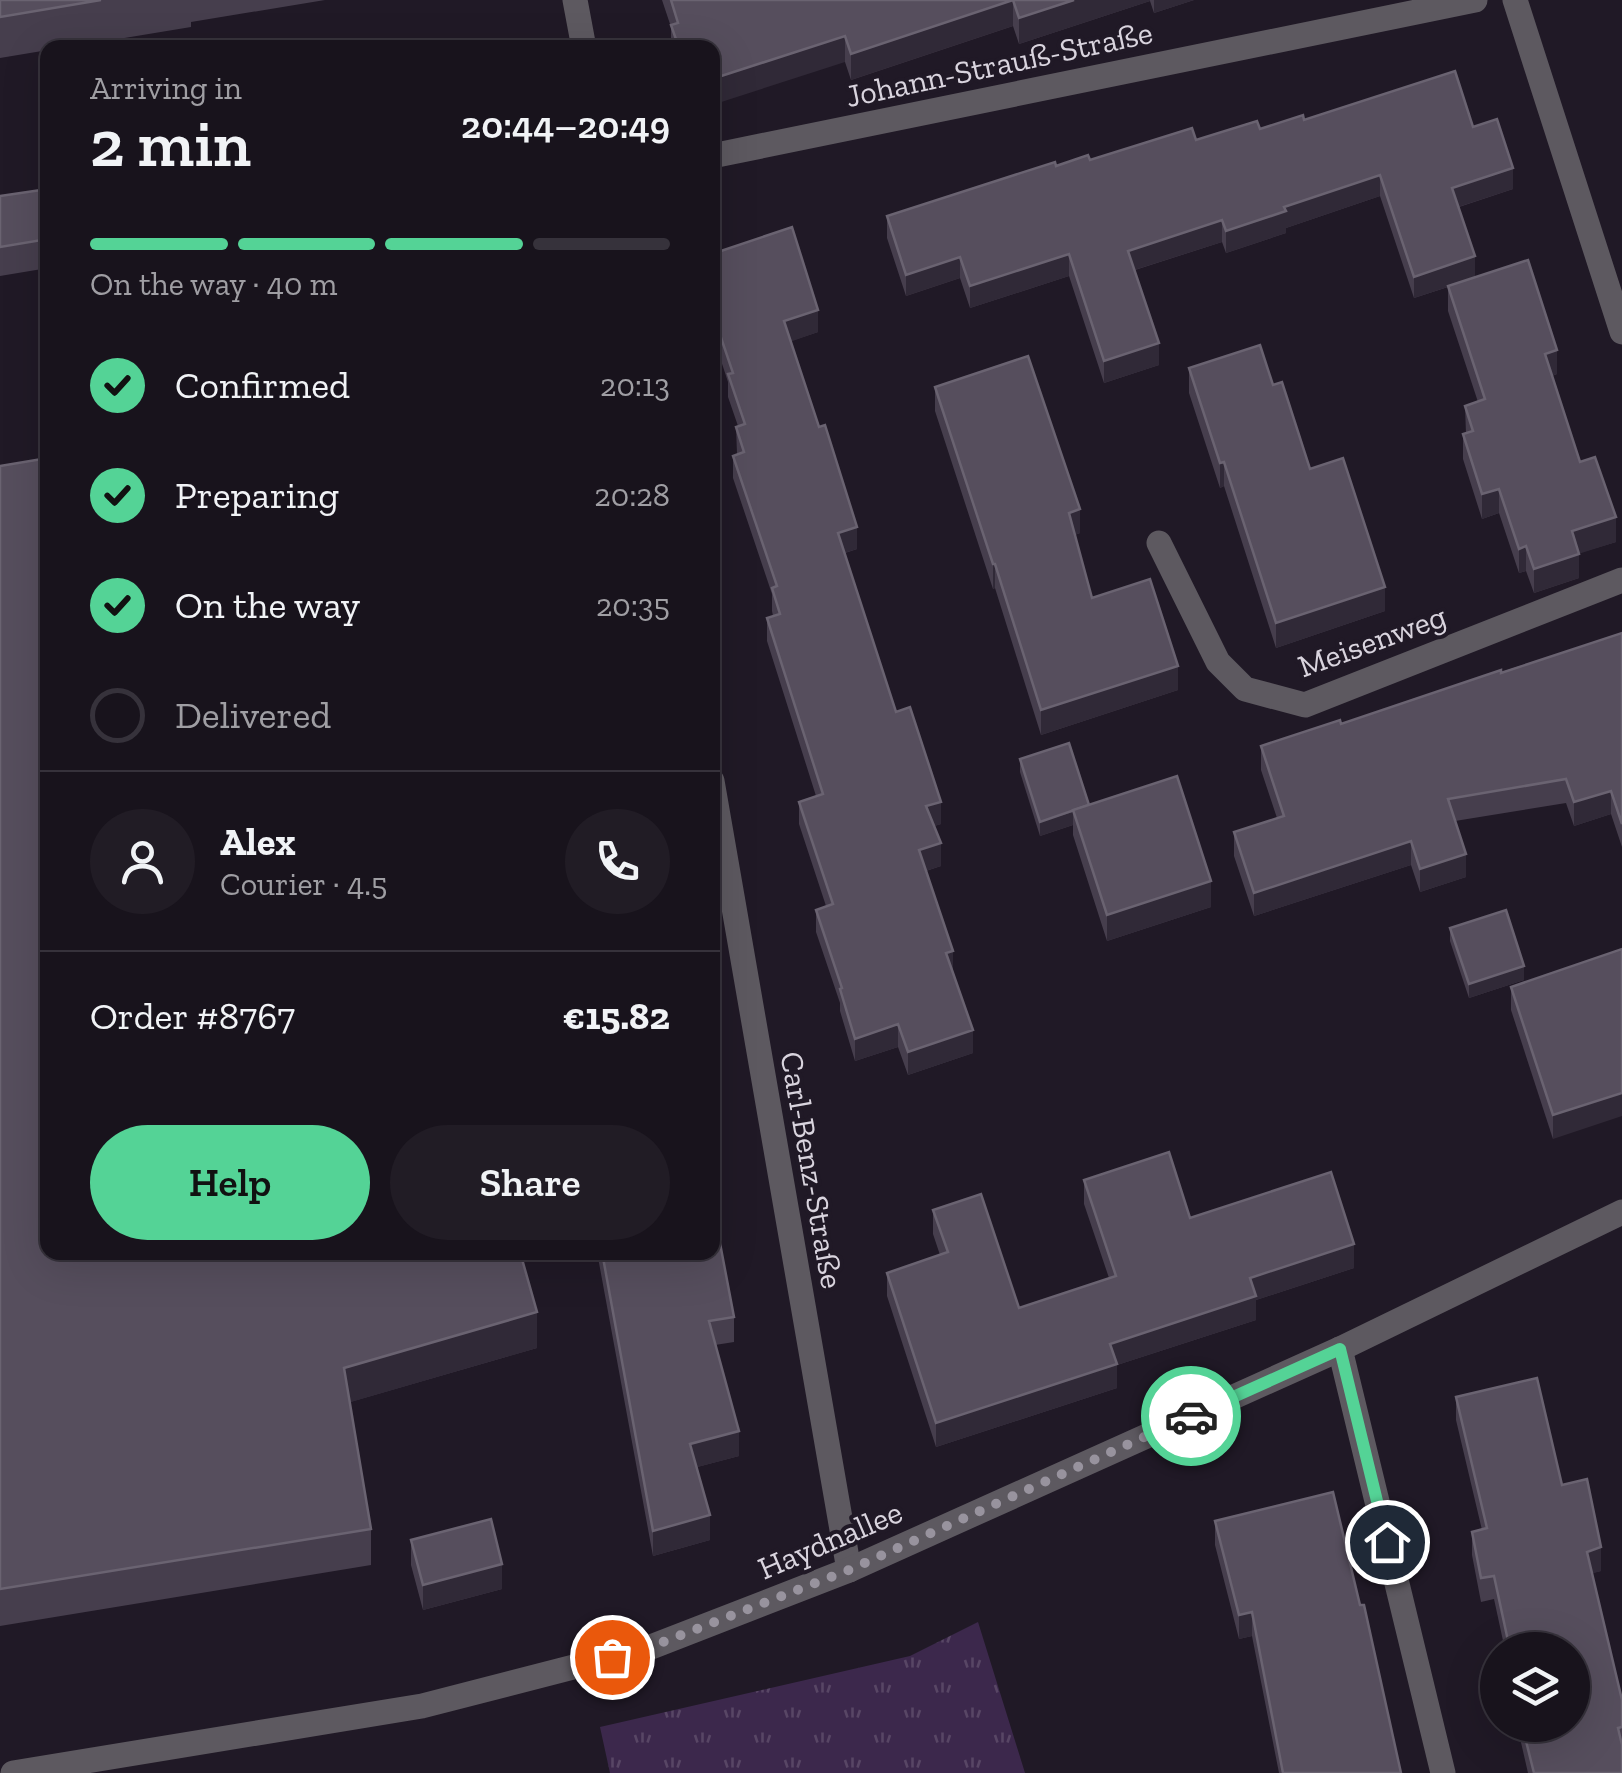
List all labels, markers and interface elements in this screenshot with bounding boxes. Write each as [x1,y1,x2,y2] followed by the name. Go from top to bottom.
[842,13,1156,115] street label: Johann-Strauß-Straße
[90,69,242,107] text: Arriving in
[461,102,670,148] text: 20:44–20:49
[90,105,251,183] text: 2 min
[90,265,337,303] text: On the way · 40 m
[90,358,145,413] icon: check
[175,362,350,408] text: Confirmed
[600,366,670,404] text: 20:13
[90,468,145,523] icon: check
[175,472,339,518] text: Preparing
[594,476,670,514] text: 20:28
[90,578,145,633] icon: check
[175,582,360,628] text: On the way
[596,586,670,624] text: 20:35
[1293,597,1451,685] street label: Meisenweg
[175,692,331,738] text: Delivered
[90,809,195,914] button: person
[565,809,670,914] button: phone
[220,819,296,865] text: Alex
[220,865,387,903] text: Courier · 4.5
[90,993,295,1039] text: Order #8767
[563,993,670,1039] text: €15.82
[772,1049,852,1291] street label: Carl-Benz-Straße
[90,1125,370,1240] button: Help
[390,1125,670,1240] button: Share
[1141,1366,1241,1466] courier
[1164,1389,1219,1444] icon: car
[752,1493,908,1587] street label: Haydnallee
[1345,1500,1430,1585] pin
[1360,1515,1415,1570] icon: home
[570,1615,655,1700] pin
[585,1630,640,1685] icon: bag
[1480,1632,1590,1742] map controls
[1480,1632,1590,1742] button: layers

